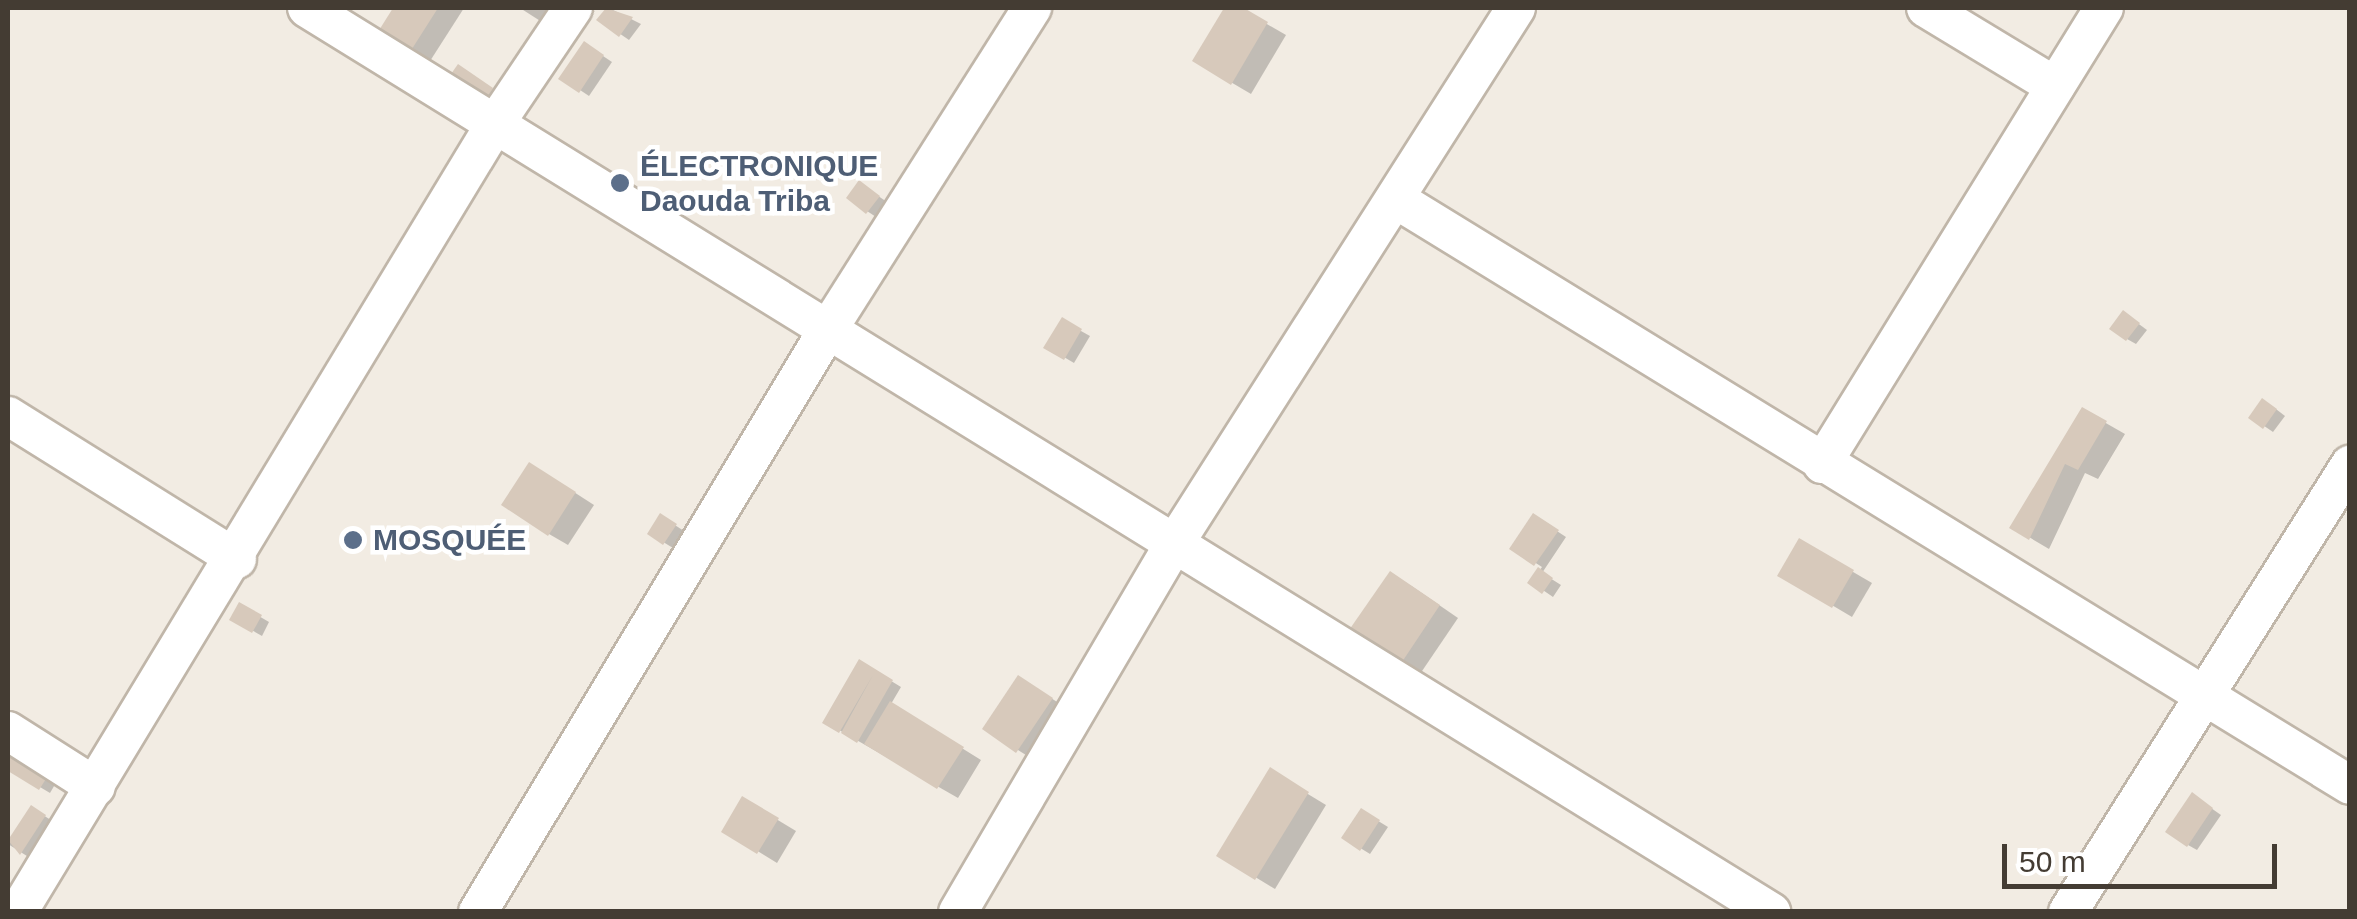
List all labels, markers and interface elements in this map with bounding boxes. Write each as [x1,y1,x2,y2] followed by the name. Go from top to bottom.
[640,148,878,218] place label: ÉLECTRONIQUE Daouda Triba
[609,172,631,194] marker: ÉLECTRONIQUE Daouda Triba
[373,522,526,558] place label: MOSQUÉE
[342,529,364,551] marker: MOSQUÉE
[2007,824,2282,886] scale bar
[2019,845,2086,878] text: 50 m

